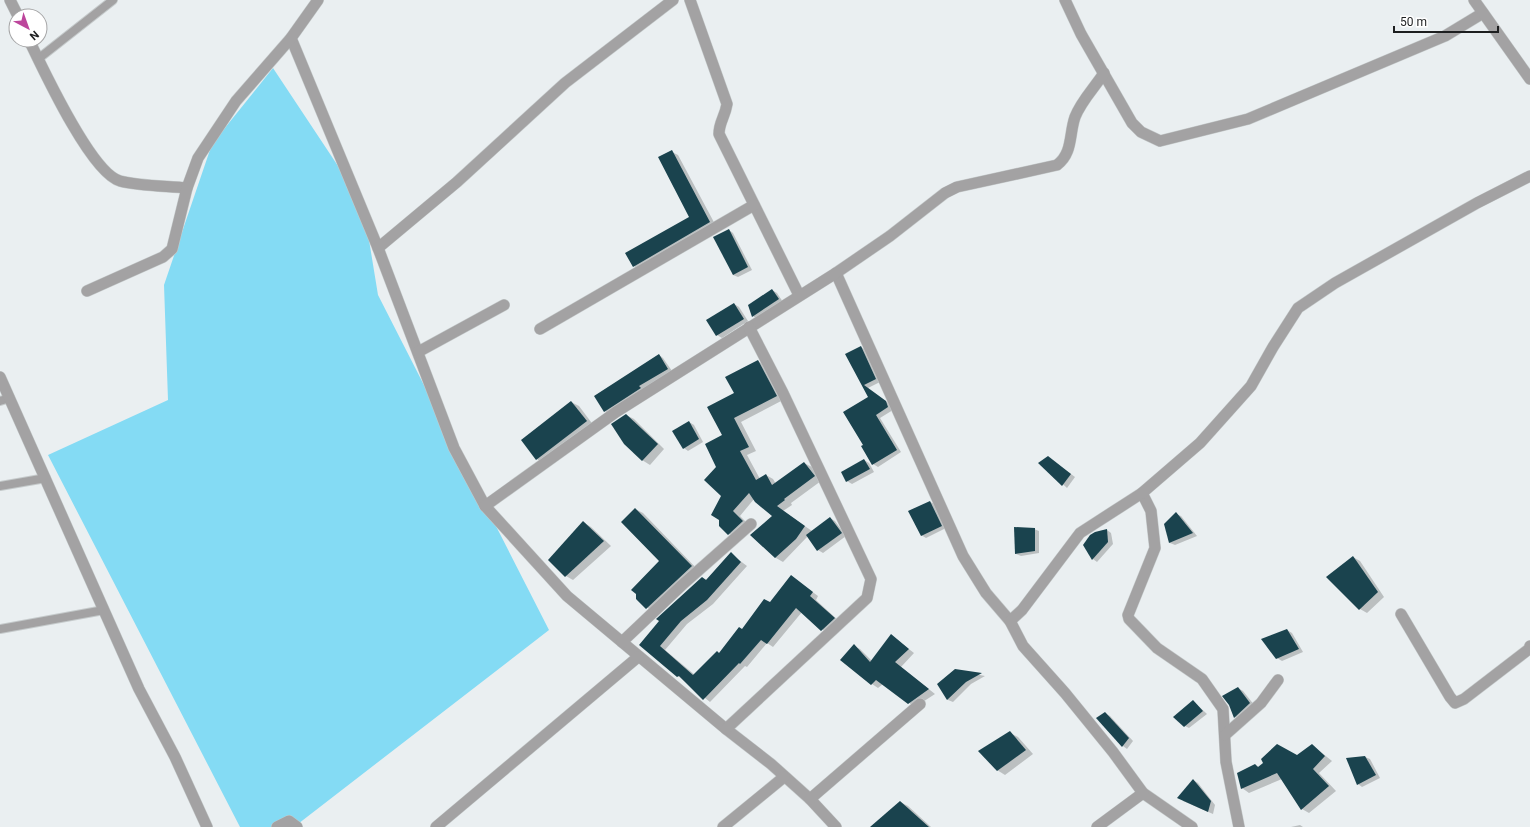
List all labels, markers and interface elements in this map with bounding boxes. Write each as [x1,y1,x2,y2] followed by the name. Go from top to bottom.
[8,8,48,48] north arrow
[1394,8,1498,34] scale bar
[1400,15,1427,29] text: 50 m
[27,28,41,43] text: N

